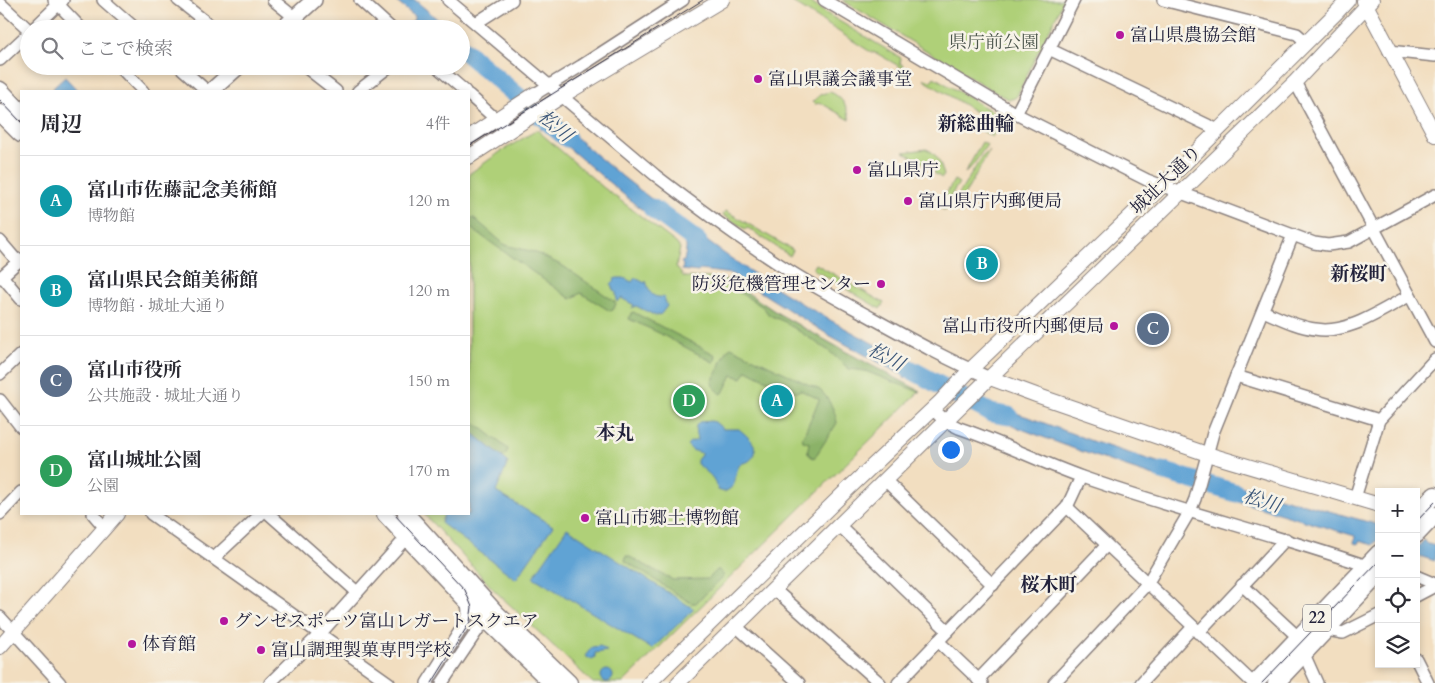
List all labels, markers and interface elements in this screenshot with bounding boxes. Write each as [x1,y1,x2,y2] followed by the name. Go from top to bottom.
[20,20,470,75] search box
[1130,23,1256,48] place label: 富山県農協会館
[1114,29,1126,41] marker: 富山県農協会館
[949,30,1039,55] park label: 県庁前公園
[38,34,66,62] icon: search
[78,36,173,62] text: ここで検索
[768,67,912,92] place label: 富山県議会議事堂
[752,73,764,85] marker: 富山県議会議事堂
[532,104,579,149] water label: 松川
[40,110,82,139] text: 周辺
[938,111,1014,137] district label: 新総曲輪
[426,113,450,135] text: 4件
[1125,140,1207,220] street label: 城址大通り
[867,158,939,183] place label: 富山県庁
[851,164,863,176] marker: 富山県庁
[87,177,277,203] text: 富山市佐藤記念美術館
[918,189,1062,214] place label: 富山県庁内郵便局
[50,190,62,212] text: A
[408,190,450,212] text: 120 m
[902,195,914,207] marker: 富山県庁内郵便局
[87,205,135,227] text: 博物館
[966,245,998,283] pin: B
[1330,261,1388,287] district label: 新桜町
[87,267,258,293] text: 富山県民会館美術館
[692,272,871,297] place label: 防災危機管理センター
[875,278,887,290] marker: 防災危機管理センター
[50,280,62,302] text: B
[408,280,450,302] text: 120 m
[87,295,228,317] text: 博物館 · 城址大通り
[1137,310,1169,348] pin: C
[942,314,1104,339] place label: 富山市役所内郵便局
[1108,320,1120,332] marker: 富山市役所内郵便局
[863,337,911,378] water label: 松川
[87,357,182,383] text: 富山市役所
[50,370,62,392] text: C
[408,370,450,392] text: 150 m
[673,382,705,420] pin: D
[761,382,793,420] pin: A
[87,385,244,407] text: 公共施設 · 城址大通り
[596,420,634,446] district label: 本丸
[938,437,964,463] your location
[87,447,201,473] text: 富山城址公園
[49,460,63,482] text: D
[408,460,450,482] text: 170 m
[87,475,119,497] text: 公園
[1240,483,1286,520] water label: 松川
[1375,488,1420,668] map controls
[1375,488,1420,533] button: +
[595,506,739,531] place label: 富山市郷土博物館
[579,512,591,524] marker: 富山市郷土博物館
[1375,533,1420,578] button: −
[1020,572,1078,598] district label: 桜木町
[1375,578,1420,623] button: locate
[1303,604,1331,632] road number: 22
[234,609,539,634] place label: グンゼスポーツ富山レガートスクエア
[218,615,230,627] marker: グンゼスポーツ富山レガートスクエア
[1375,623,1420,668] button: layers
[142,632,196,657] place label: 体育館
[126,638,138,650] marker: 体育館
[271,638,451,663] place label: 富山調理製菓専門学校
[255,644,267,656] marker: 富山調理製菓専門学校

